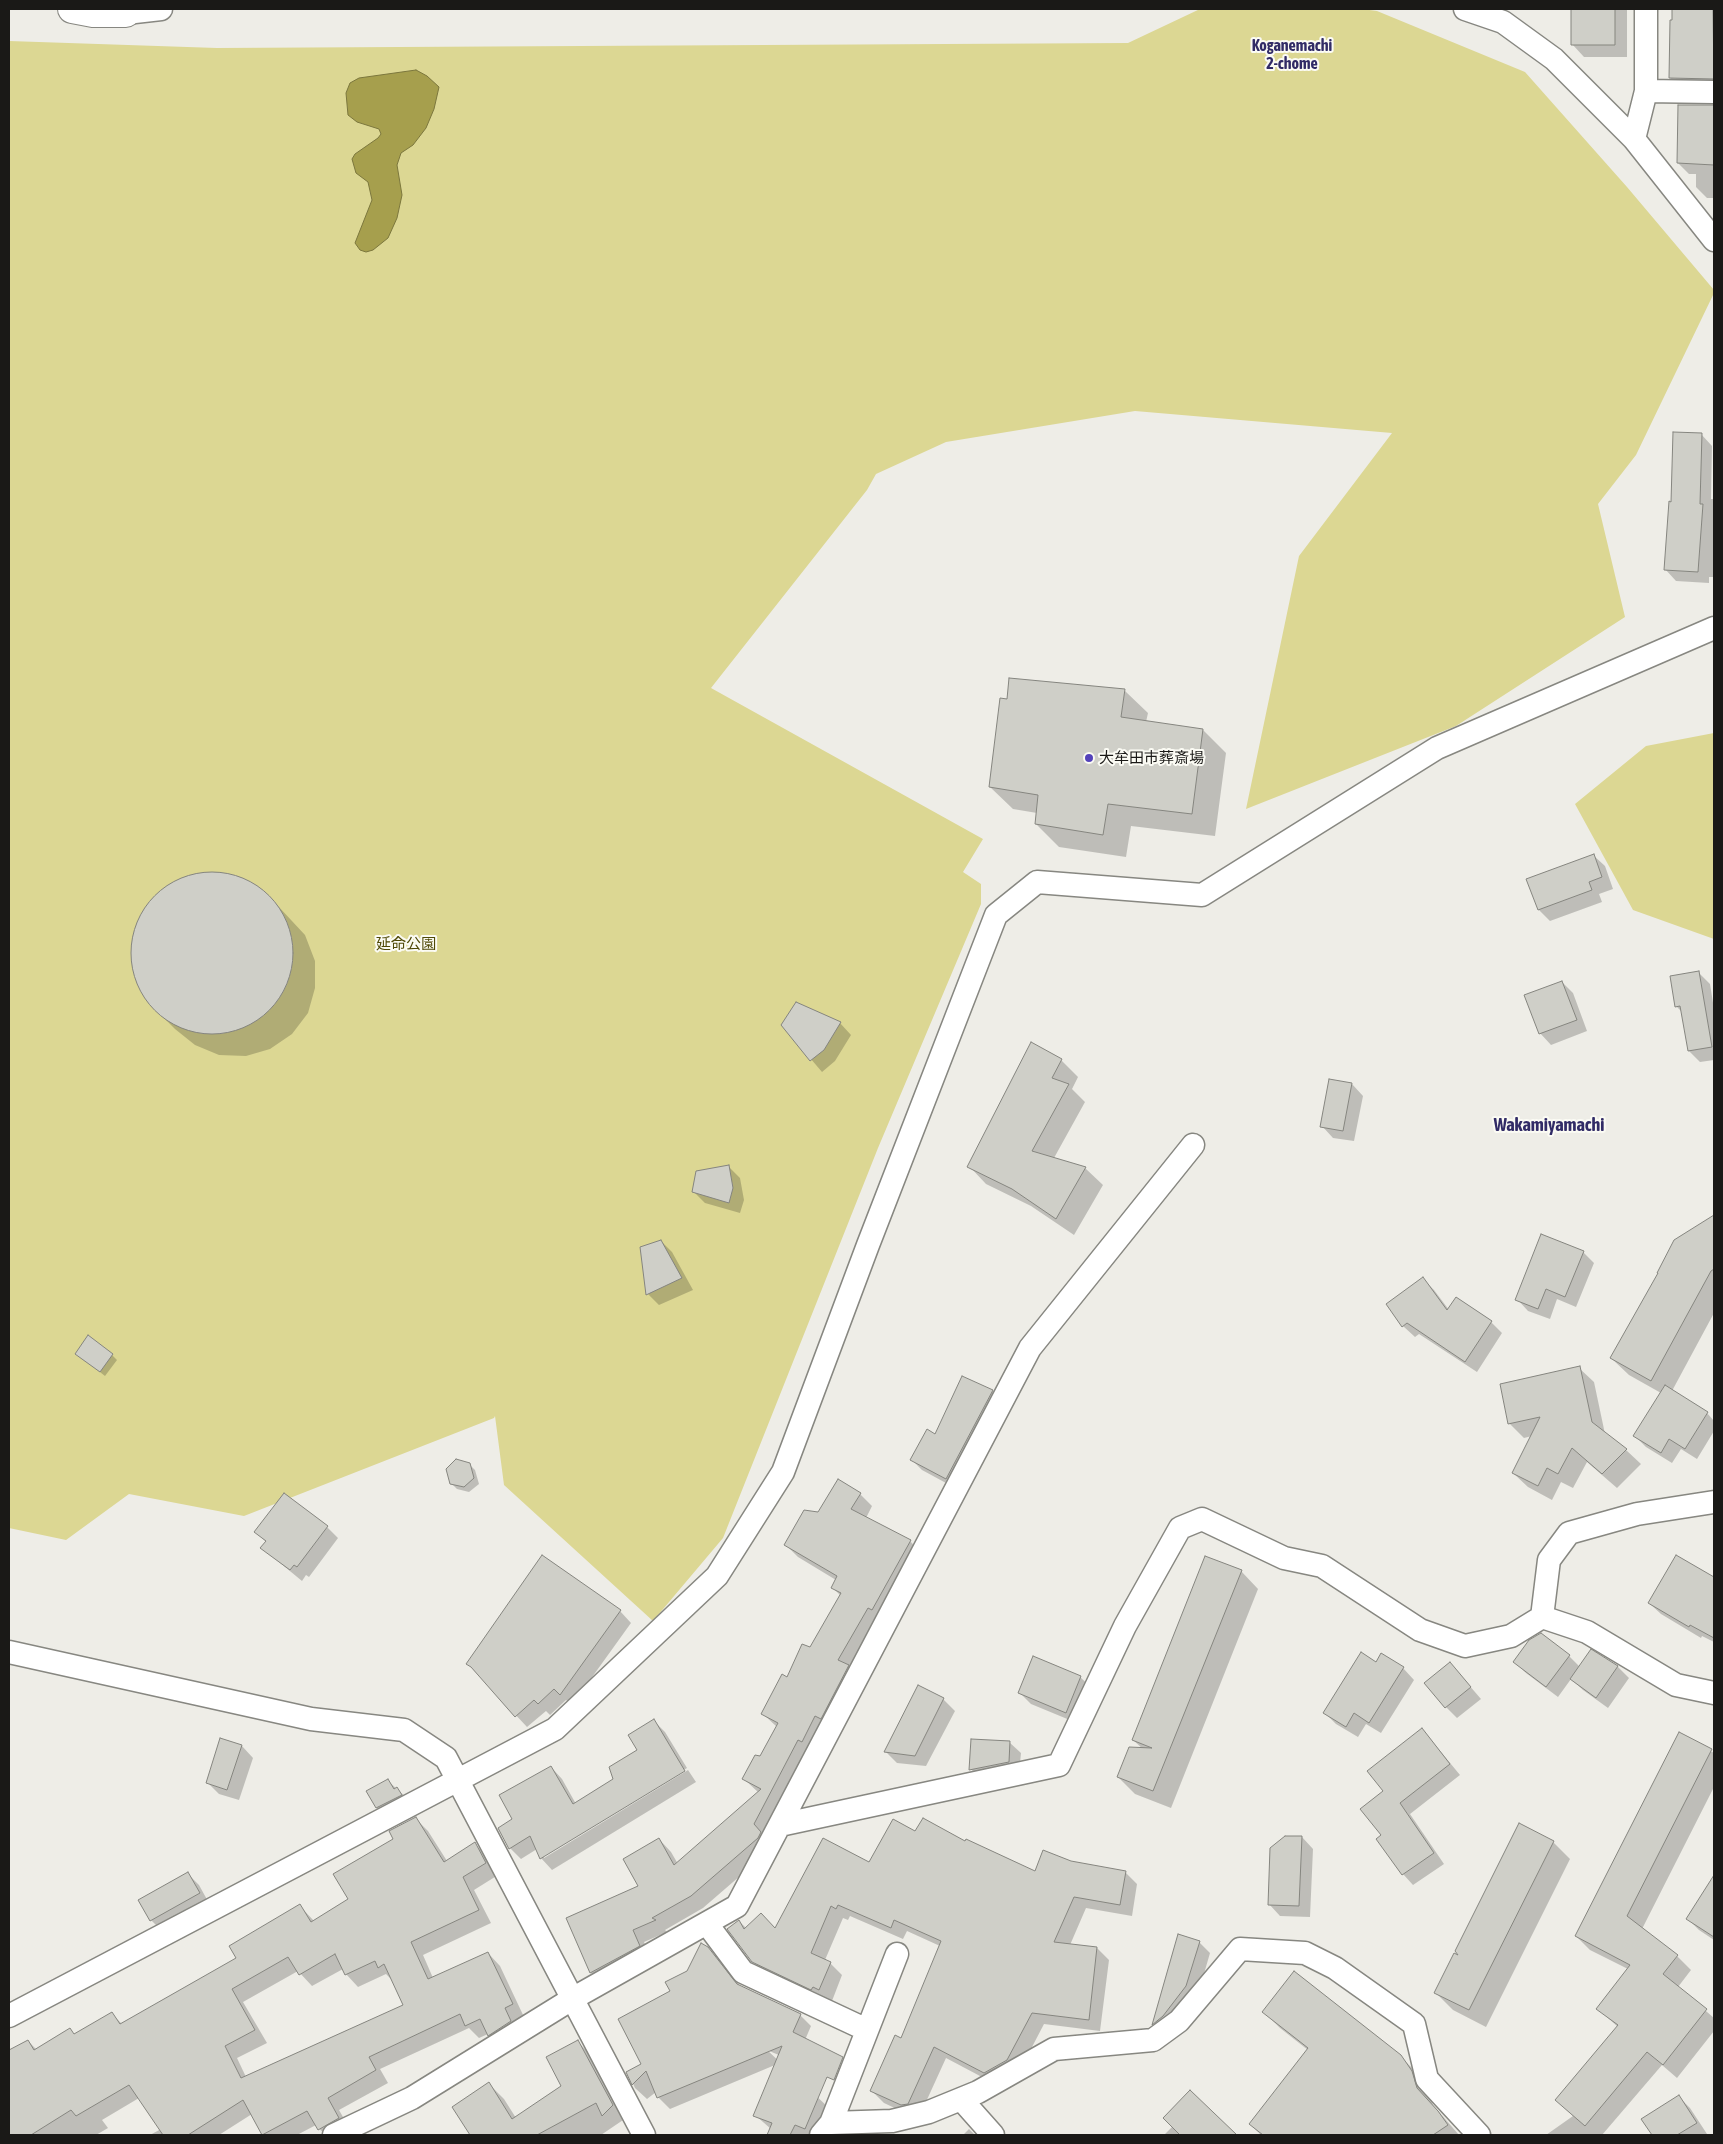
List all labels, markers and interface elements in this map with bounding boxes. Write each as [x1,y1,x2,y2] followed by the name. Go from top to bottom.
[1252,36,1332,74] district label: Koganemachi 2-chome
[1099,749,1204,767] place label: 大牟田市葬斎場
[1083,752,1095,764] marker: 大牟田市葬斎場
[376,935,436,953] park label: 延命公園
[1494,1114,1604,1136] district label: Wakamiyamachi

